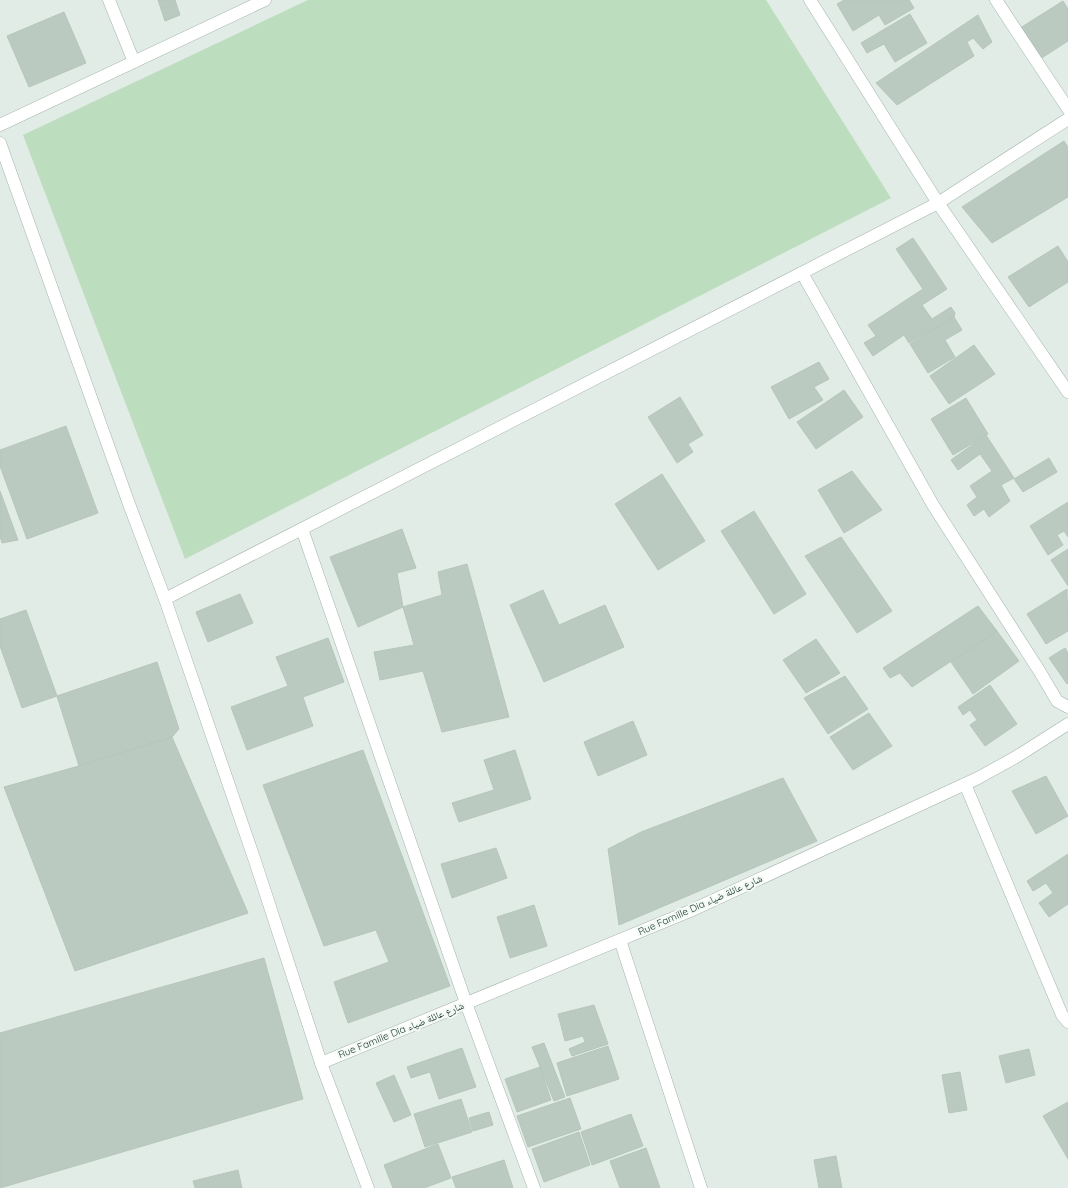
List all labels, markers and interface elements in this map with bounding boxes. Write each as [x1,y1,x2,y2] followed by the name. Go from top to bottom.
[636,872,764,938] street label: Rue Famille Dia شارع عائلة ضياء
[336,999,466,1061] street label: Rue Famille Dia شارع عائلة ضياء

